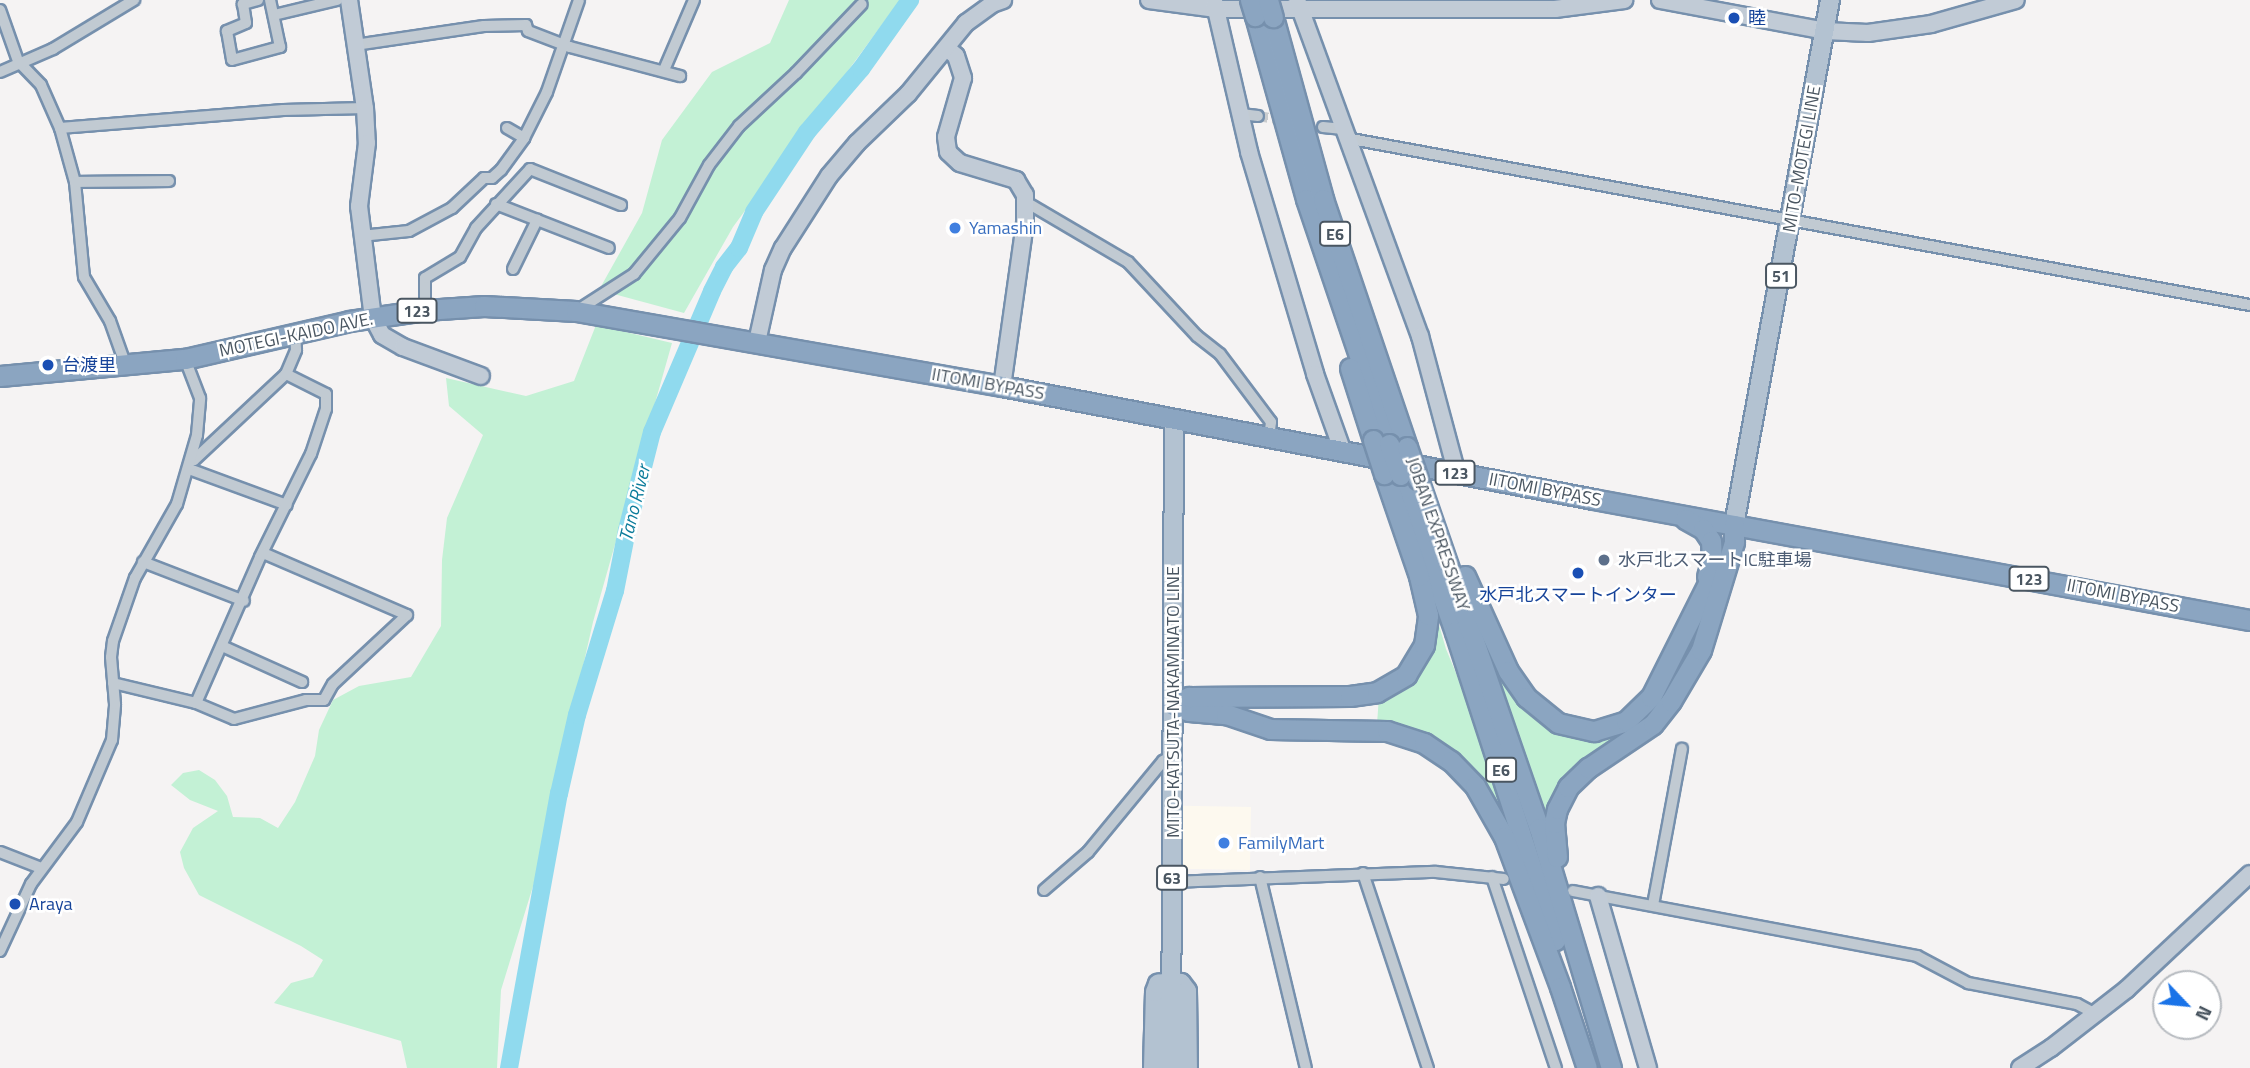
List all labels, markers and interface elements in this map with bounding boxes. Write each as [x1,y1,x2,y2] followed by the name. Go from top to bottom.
[1748,7,1766,29] place label: 睦
[1726,10,1742,26] marker: 睦
[1778,84,1826,234] street label: MITO-MOTEGI LINE
[969,217,1042,239] place label: Yamashin
[947,220,963,236] marker: Yamashin
[1318,222,1352,246] road number: E6
[1764,264,1798,288] road number: 51
[396,298,438,324] road number: 123
[217,308,375,362] street label: MOTEGI-KAIDO AVE.
[62,354,116,376] place label: 台渡里
[40,357,56,373] marker: 台渡里
[930,363,1046,405] street label: IITOMI BYPASS
[1402,454,1474,614] street label: JOBAN EXPRESSWAY
[1434,460,1476,486] road number: 123
[614,463,654,543] water label: Tano River
[1487,469,1603,511] street label: IITOMI BYPASS
[1618,549,1812,571] place label: 水戸北スマートIC駐車場
[1596,552,1612,568] marker: 水戸北スマートIC駐車場
[1570,565,1586,581] marker: 水戸北スマートインター
[1162,566,1184,838] street label: MITO-KATSUTA-NAKAMINATO LINE
[2008,566,2050,592] road number: 123
[2065,575,2181,617] street label: IITOMI BYPASS
[1479,584,1677,606] place label: 水戸北スマートインター
[1484,758,1518,782] road number: E6
[1238,832,1324,854] place label: FamilyMart
[1216,835,1232,851] marker: FamilyMart
[1154,866,1190,890] road number: 63
[29,893,72,915] place label: Araya
[7,896,23,912] marker: Araya
[2152,970,2222,1040] north arrow
[2189,1001,2220,1026] text: N

